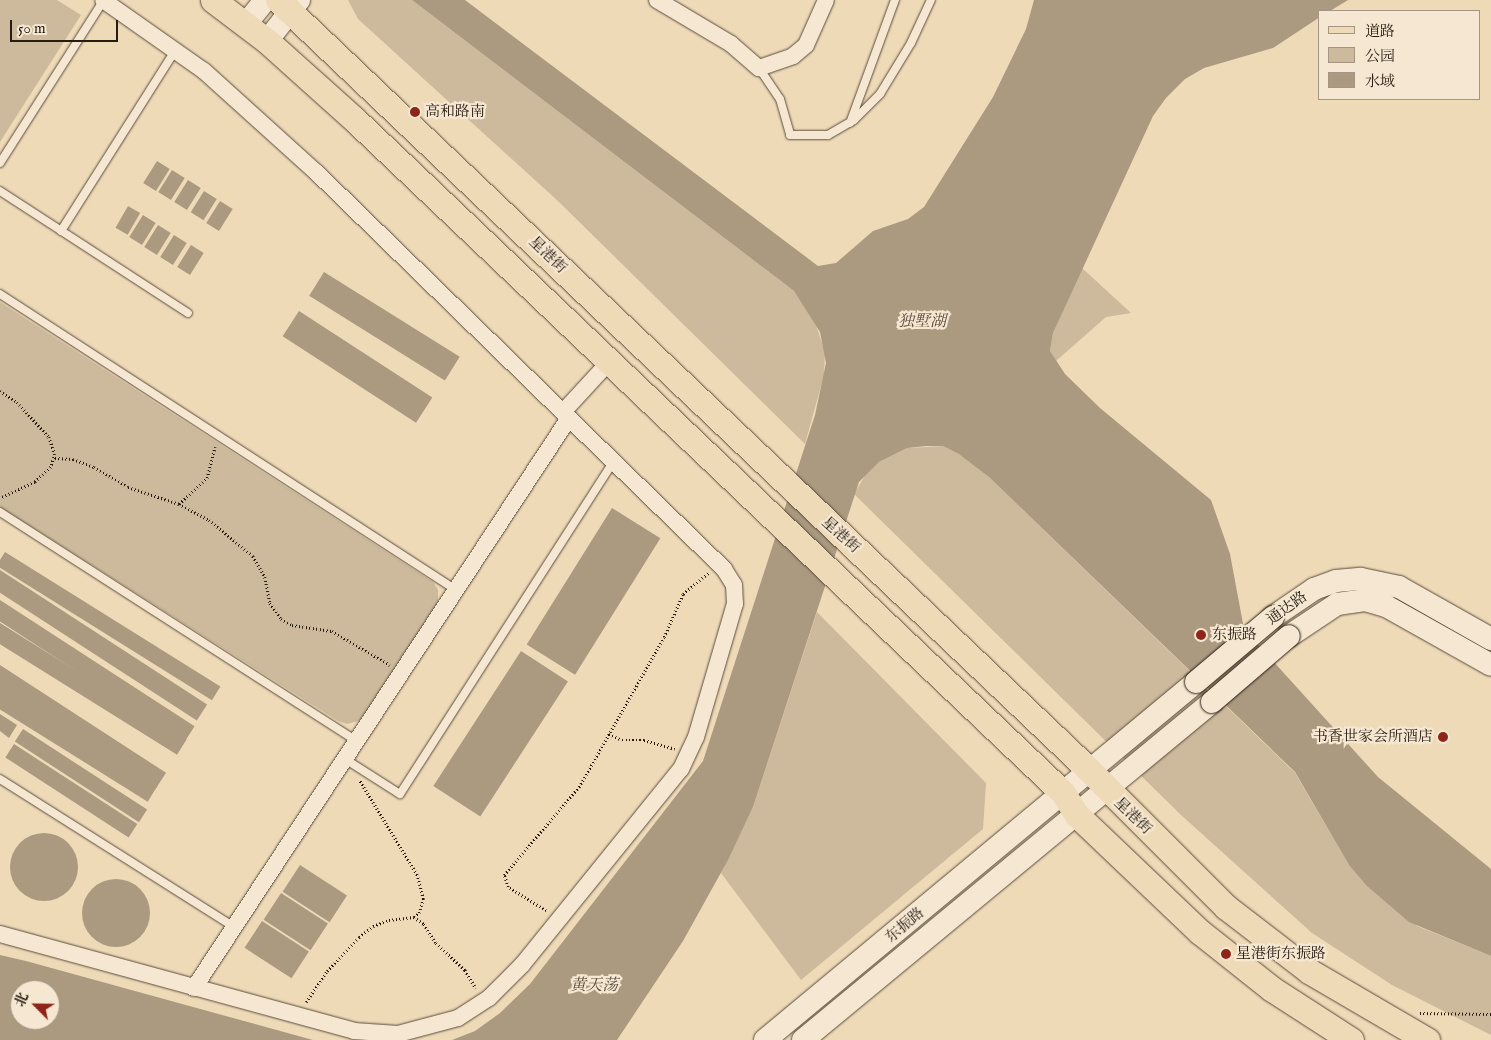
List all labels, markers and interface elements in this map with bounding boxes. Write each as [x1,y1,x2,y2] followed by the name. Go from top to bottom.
[12,10,120,42] scale bar
[1318,10,1481,100] legend
[18,19,46,38] text: 50 m
[1365,22,1395,41] text: 道路
[1365,47,1395,66] text: 公园
[1365,72,1395,91] text: 水域
[425,103,485,121] place label: 高和路南
[409,106,421,118] marker: 高和路南
[526,233,570,277] street label: 星港街
[898,312,946,332] water label: 独墅湖
[818,513,864,557] street label: 星港街
[1264,587,1310,629] street label: 通达路
[1212,626,1257,644] place label: 东振路
[1194,628,1208,642] marker: 东振路
[1313,728,1433,746] place label: 书香世家会所酒店
[1437,731,1449,743] marker: 书香世家会所酒店
[1111,794,1155,838] street label: 星港街
[882,904,928,946] street label: 东振路
[1236,945,1326,963] place label: 星港街东振路
[1220,948,1232,960] marker: 星港街东振路
[570,976,618,996] water label: 黄天荡
[10,980,60,1030] north arrow
[11,990,33,1009] text: 北

